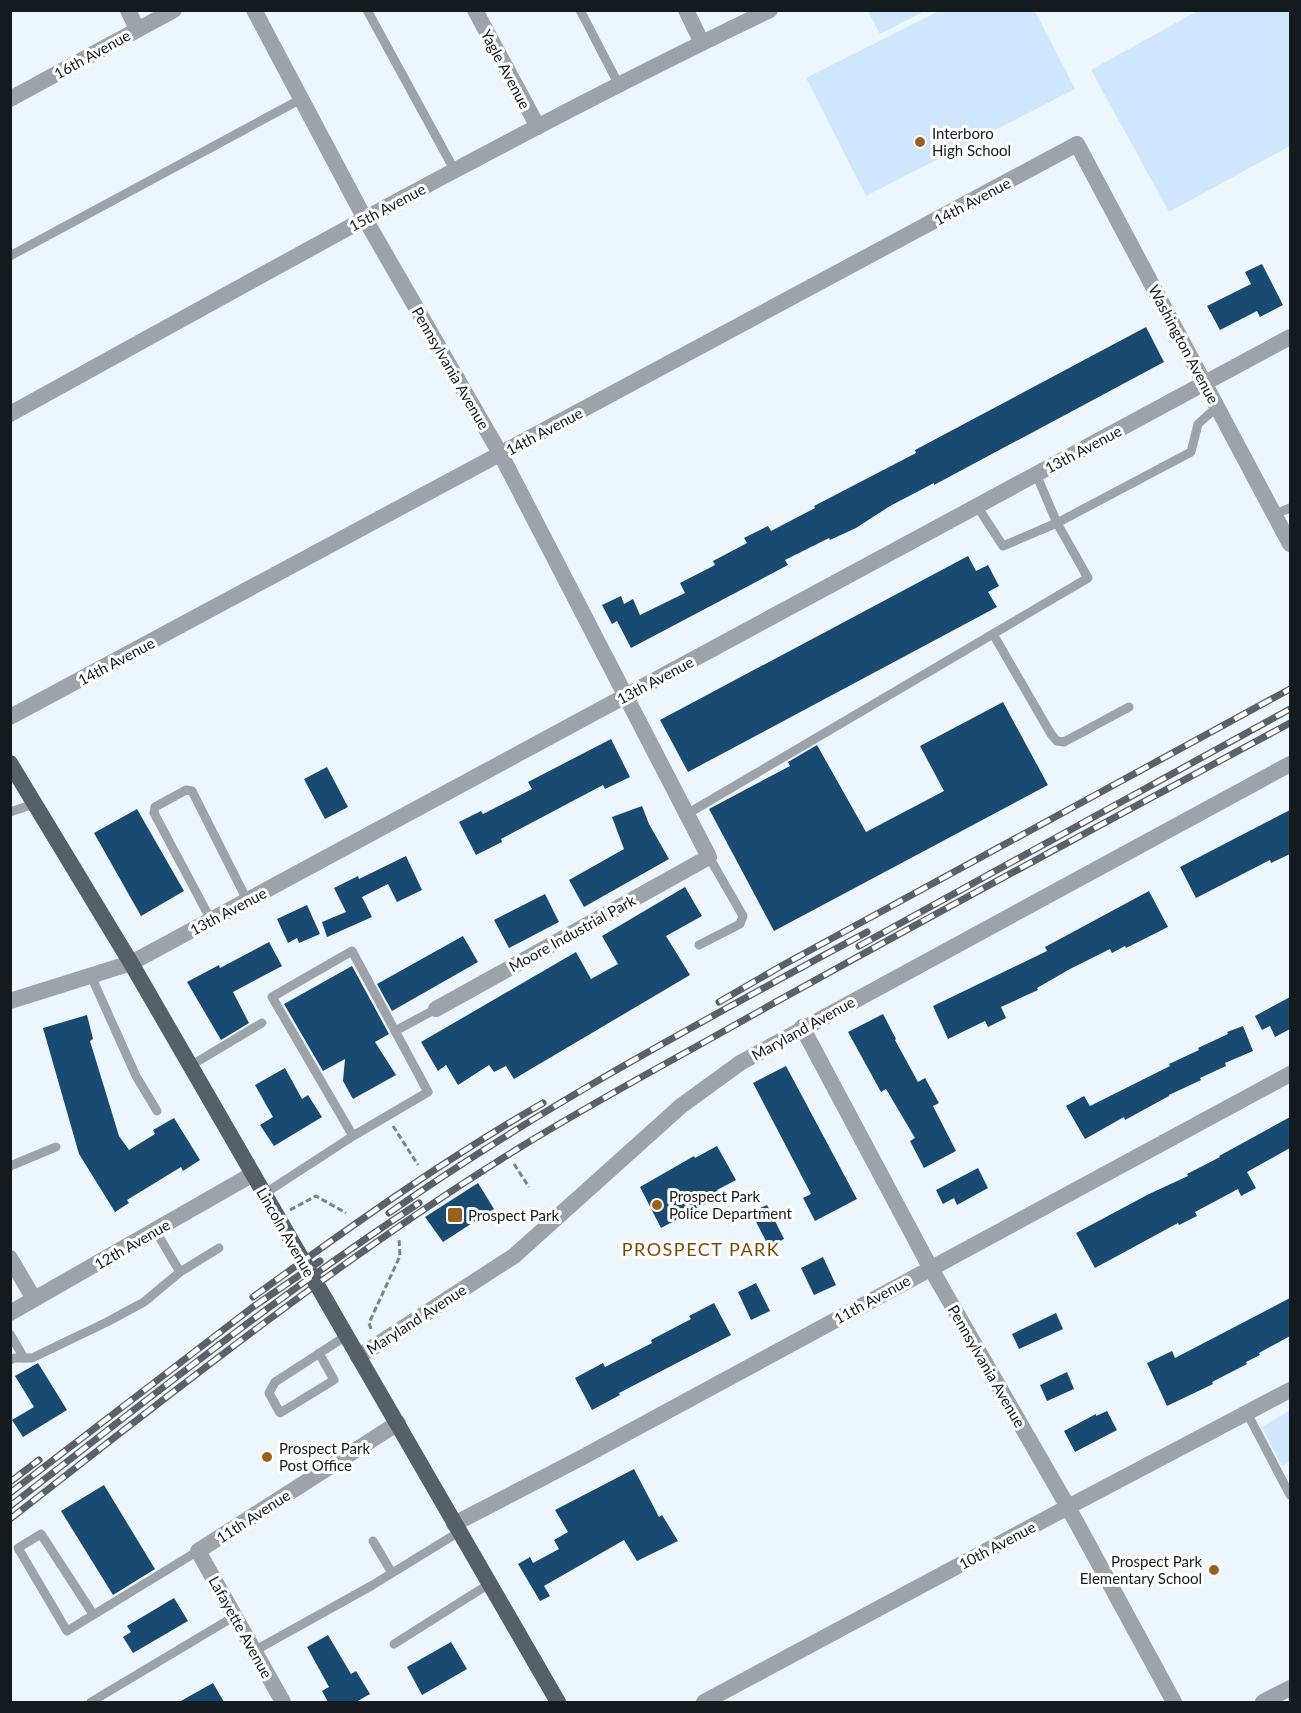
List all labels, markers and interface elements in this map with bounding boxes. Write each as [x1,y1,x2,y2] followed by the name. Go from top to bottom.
[51,26,133,82] street label: 16th Avenue
[478,26,535,112] street label: Yagle Avenue
[932,124,1011,159] place label: Interboro High School
[913,135,927,149] marker: Interboro High School
[931,173,1013,229] street label: 14th Avenue
[346,179,428,235] street label: 15th Avenue
[1145,282,1223,407] street label: Washington Avenue
[409,304,493,432] street label: Pennsylvania Avenue
[503,403,585,459] street label: 14th Avenue
[1042,421,1124,477] street label: 13th Avenue
[75,633,157,689] street label: 14th Avenue
[614,652,696,708] street label: 13th Avenue
[187,883,269,939] street label: 13th Avenue
[506,891,639,975] street label: Moore Industrial Park
[748,992,858,1064] street label: Maryland Avenue
[253,1184,319,1280] street label: Lincoln Avenue
[669,1187,792,1222] place label: Prospect Park Police Department
[650,1198,664,1212] marker: Prospect Park Police Department
[446,1206,464,1224] marker: Prospect Park
[468,1206,559,1224] place label: Prospect Park
[91,1215,173,1273] street label: 12th Avenue
[622,1238,780,1260] district label: PROSPECT PARK
[831,1271,913,1327] street label: 11th Avenue
[363,1280,469,1358] street label: Maryland Avenue
[945,1302,1029,1430] street label: Pennsylvania Avenue
[279,1439,370,1474] place label: Prospect Park Post Office
[260,1450,274,1464] marker: Prospect Park Post Office
[213,1485,293,1546] street label: 11th Avenue
[956,1517,1038,1573] street label: 10th Avenue
[1080,1552,1202,1587] place label: Prospect Park Elementary School
[1207,1563,1221,1577] marker: Prospect Park Elementary School
[205,1573,277,1681] street label: Lafayette Avenue

